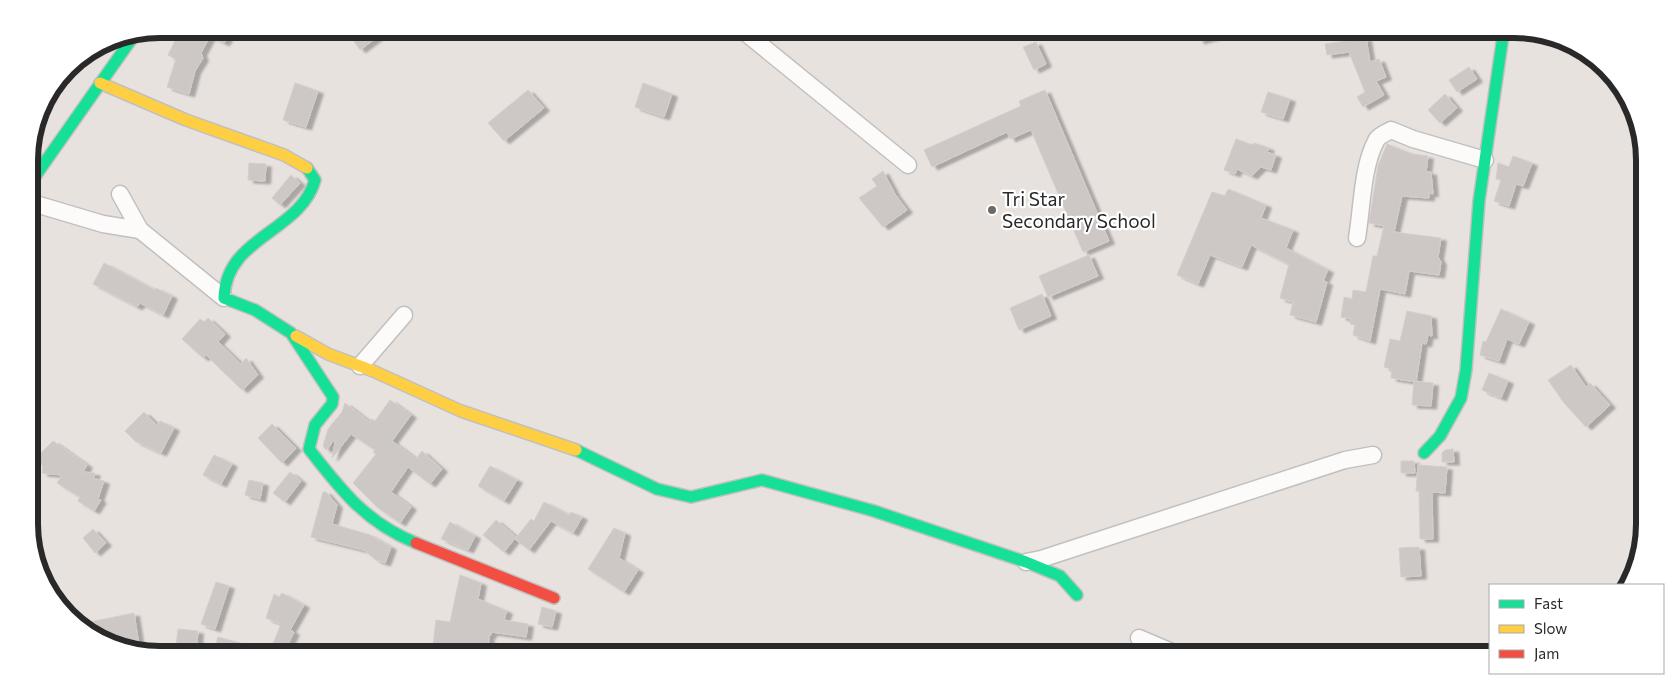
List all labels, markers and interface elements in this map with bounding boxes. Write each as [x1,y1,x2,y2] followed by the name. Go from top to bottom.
[1002,187,1156,232] place label: Tri Star Secondary School
[986,204,998,216] marker: Tri Star Secondary School
[1489,584,1664,674] legend
[1534,594,1563,612] text: Fast
[1534,619,1567,637] text: Slow
[1534,644,1559,662] text: Jam

